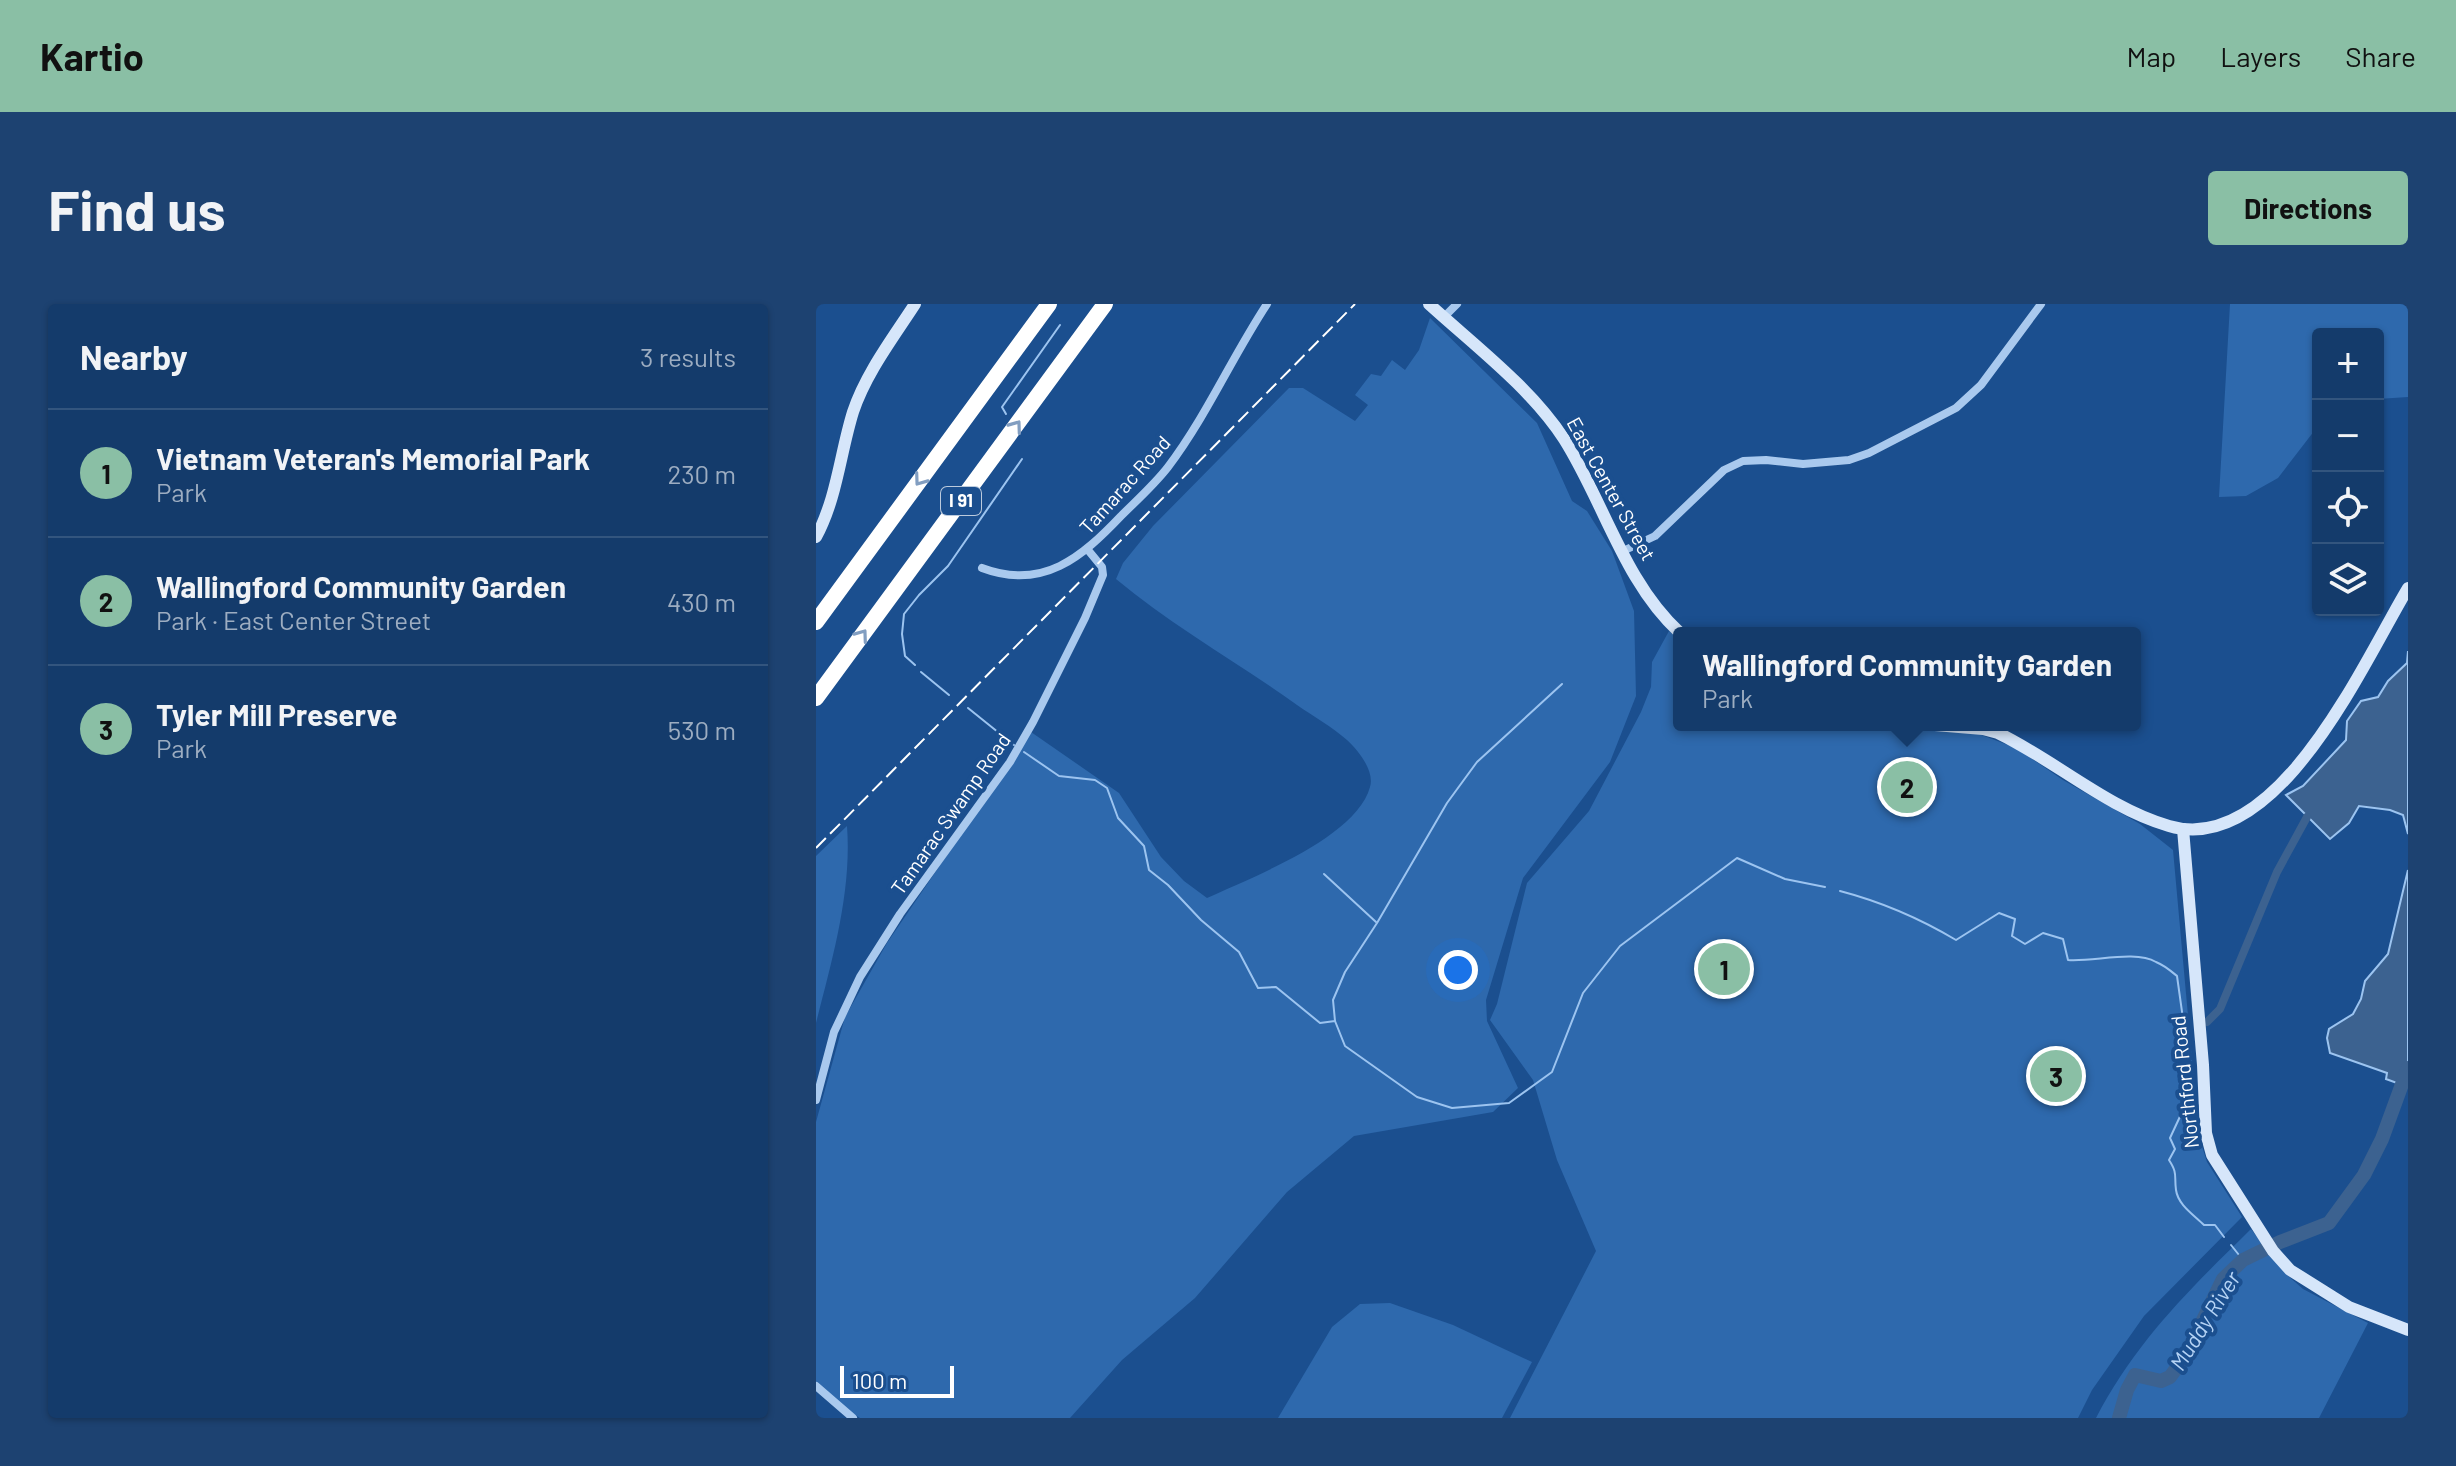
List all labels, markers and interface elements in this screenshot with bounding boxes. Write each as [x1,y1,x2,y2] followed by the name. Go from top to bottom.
[40,33,144,79] text: Kartio
[2126,39,2176,73] text: Map
[2220,39,2301,73] text: Layers
[2345,39,2416,73] text: Share
[2208,171,2408,245] button: Directions
[48,175,226,242] text: Find us
[2312,328,2384,616] map controls
[2312,328,2384,400] button: +
[80,336,188,377] text: Nearby
[640,341,736,372] text: 3 results
[2312,400,2384,472] button: −
[1563,413,1661,564] street label: East Center Street
[1006,420,1021,435] one-way arrow
[1074,430,1175,538] street label: Tamarac Road
[156,440,590,476] text: Vietnam Veteran's Memorial Park
[101,458,111,489] text: 1
[667,458,736,489] text: 230 m
[916,471,930,485] one-way arrow
[2312,472,2384,544] button: locate
[156,476,207,507] text: Park
[941,487,981,515] road number: I 91
[2312,544,2384,616] button: layers
[156,568,566,604] text: Wallingford Community Garden
[99,586,113,617] text: 2
[667,586,736,617] text: 430 m
[156,604,431,635] text: Park · East Center Street
[1673,627,2141,731] popup
[852,630,867,644] one-way arrow
[1702,646,2112,682] text: Wallingford Community Garden
[1702,682,1753,713] text: Park
[156,696,397,732] text: Tyler Mill Preserve
[99,714,113,745] text: 3
[668,714,736,745] text: 530 m
[885,728,1015,899] street label: Tamarac Swamp Road
[156,732,207,763] text: Park
[1881,757,1933,817] pin: 2
[1698,939,1750,999] pin: 1
[1438,950,1478,990] your location
[2165,1014,2203,1150] street label: Northford Road
[2030,1046,2082,1106] pin: 3
[2164,1265,2245,1375] water label: Muddy River
[840,1362,954,1398] scale bar
[852,1367,907,1393] text: 100 m

